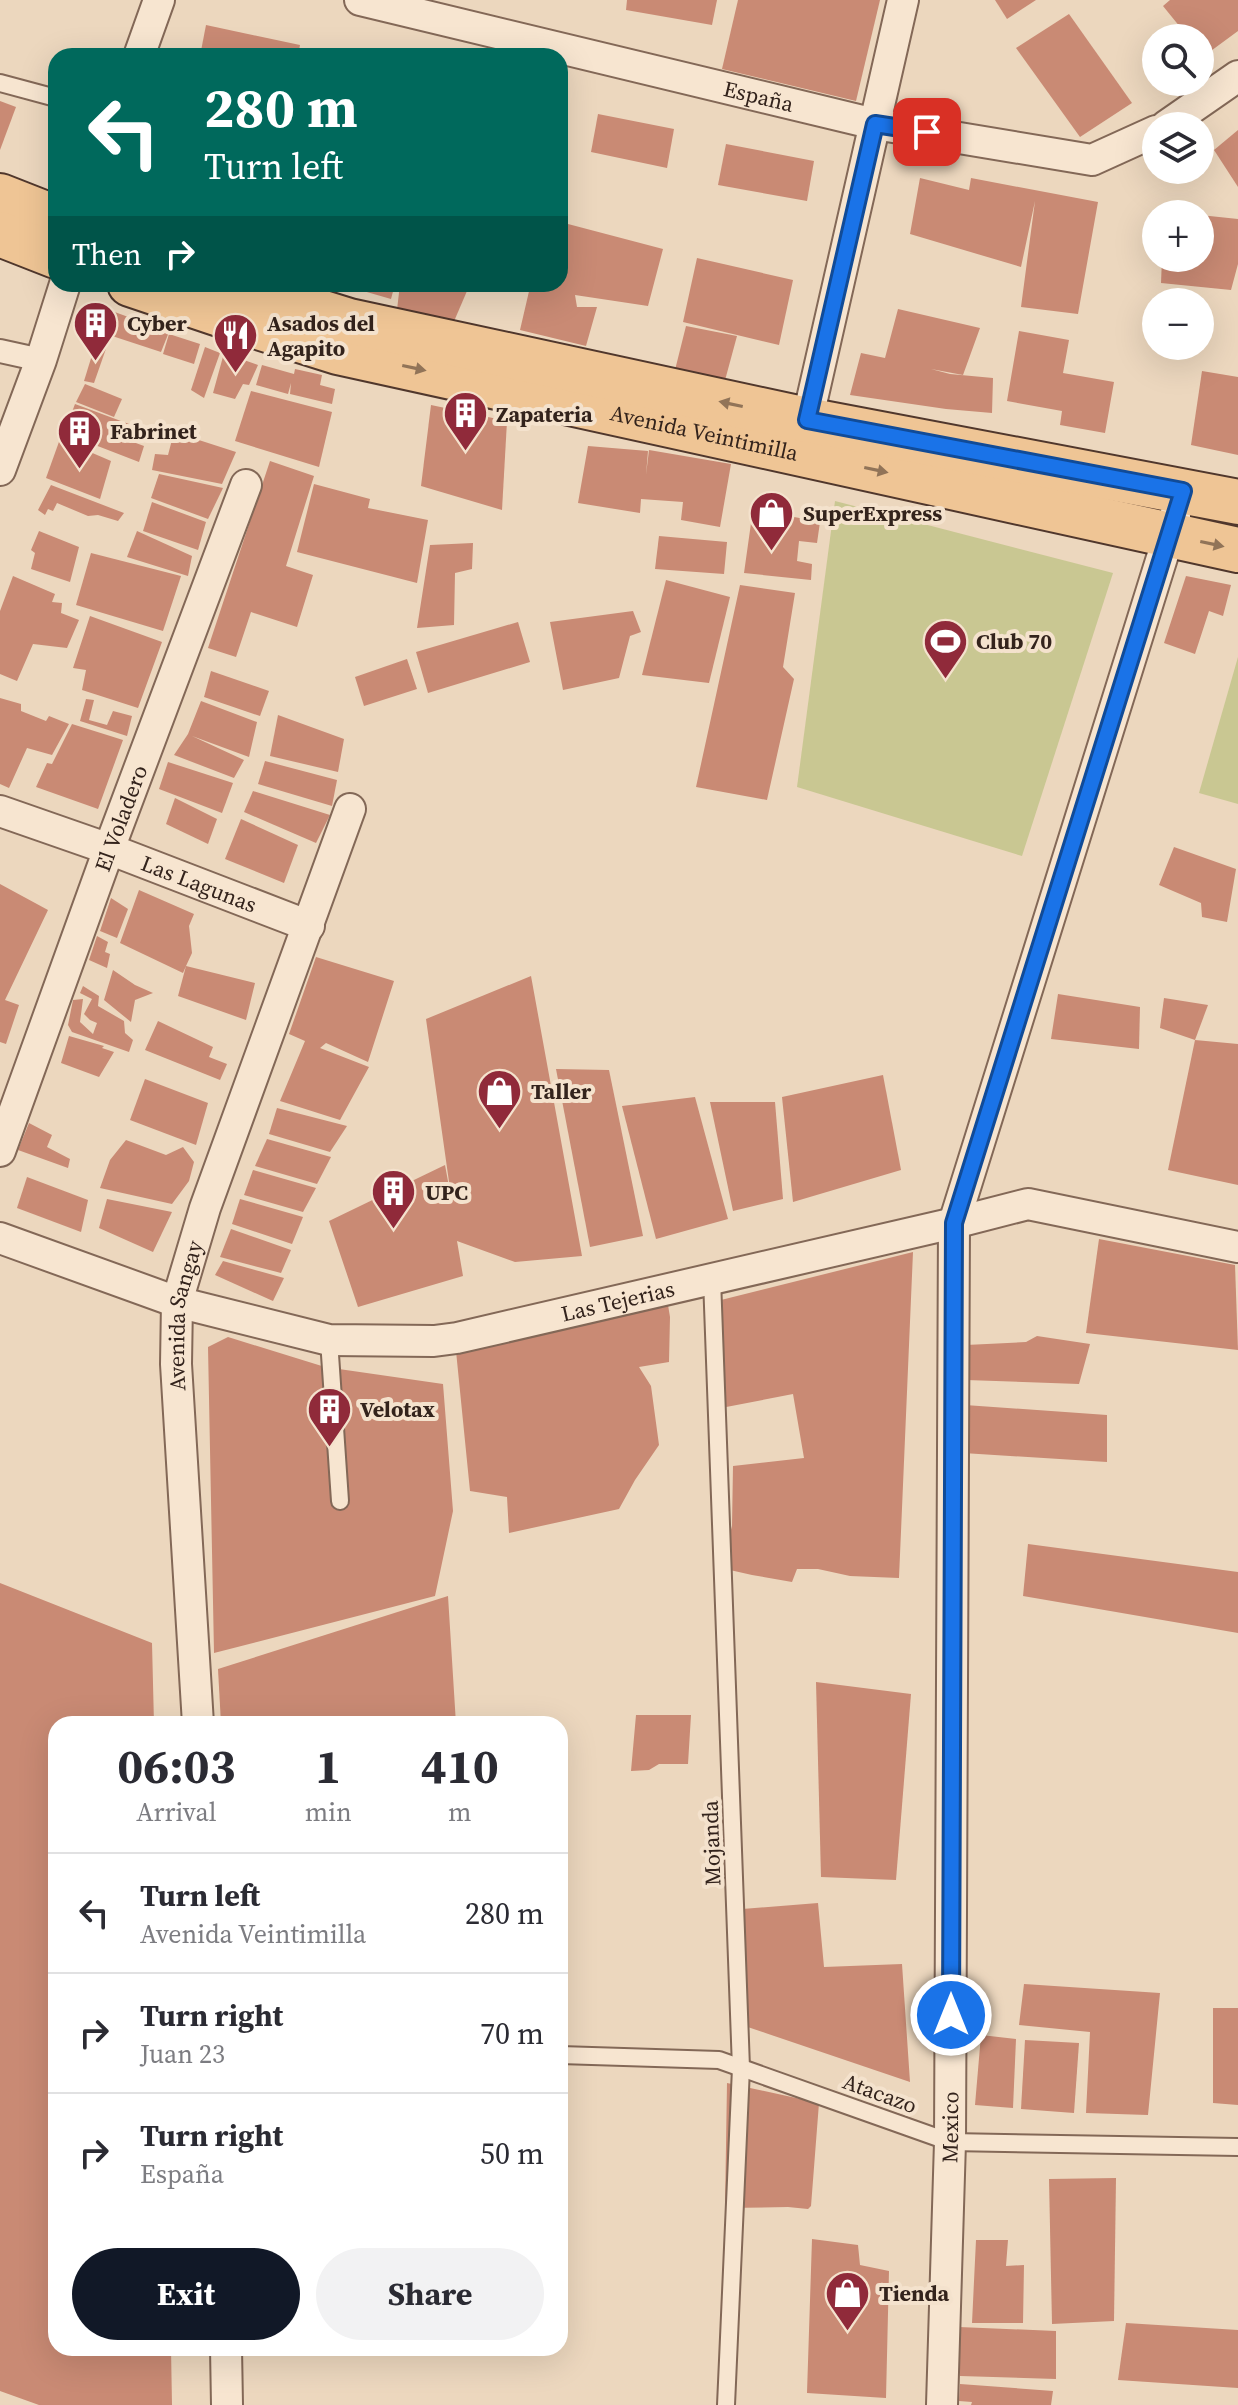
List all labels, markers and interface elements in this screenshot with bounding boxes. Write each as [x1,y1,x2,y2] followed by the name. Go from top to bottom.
[1142,24,1214,360] map controls
[1142,24,1214,96] button: search
[204,69,358,146] text: 280 m
[721,73,797,119] street label: España
[72,80,176,184] icon: left
[893,98,961,166] pin
[905,110,949,154] icon: arrive
[1142,112,1214,184] button: layers
[204,142,343,191] text: Turn left
[1142,200,1214,272] button: +
[158,232,202,276] icon: right
[72,234,142,275] text: Then
[1142,288,1214,360] button: −
[72,299,120,362] building icon: Cyber
[127,308,187,338] place label: Cyber
[267,308,375,363] place label: Asados del Agapito
[212,312,260,375] restaurant icon: Asados del Agapito
[402,362,427,375] one-way arrow
[441,390,489,453] building icon: Zapateria
[608,397,802,468] street label: Avenida Veintimilla
[718,397,743,410] one-way arrow
[496,399,593,429] place label: Zapateria
[55,407,103,470] building icon: Fabrinet
[110,416,198,446] place label: Fabrinet
[864,464,889,477] one-way arrow
[748,489,796,552] shop icon: SuperExpress
[803,498,942,528] place label: SuperExpress
[1200,538,1225,551] one-way arrow
[921,617,969,680] sports icon: Club 70
[976,626,1052,656] place label: Club 70
[87,761,154,876] street label: El Voladero
[137,848,261,920] street label: Las Lagunas
[476,1067,524,1130] shop icon: Taller
[531,1076,592,1106] place label: Taller
[370,1168,418,1231] building icon: UPC
[425,1177,468,1207] place label: UPC
[161,1236,210,1392] street label: Avenida Sangay
[558,1273,677,1328] street label: Las Tejerias
[305,1385,353,1448] building icon: Velotax
[360,1394,435,1424] place label: Velotax
[117,1733,236,1799] text: 06:03
[315,1733,341,1799] text: 1
[421,1733,499,1799] text: 410
[136,1794,217,1830] text: Arrival
[305,1794,352,1830] text: min
[448,1794,472,1830] text: m
[694,1799,727,1886] street label: Mojanda
[140,1875,260,1916] text: Turn left
[72,1891,116,1935] icon: left
[465,1893,544,1934] text: 280 m
[140,1916,366,1952] text: Avenida Veintimilla
[909,1973,993,2057] position arrow
[140,1995,283,2036] text: Turn right
[72,2011,116,2055] icon: right
[480,2013,544,2054] text: 70 m
[140,2036,225,2072] text: Juan 23
[839,2066,921,2120] street label: Atacazo
[934,2091,965,2163] street label: Mexico
[140,2115,283,2156] text: Turn right
[72,2131,116,2175] icon: right
[480,2133,544,2174] text: 50 m
[140,2156,224,2192] text: España
[72,2248,300,2340] button: Exit
[316,2248,544,2340] button: Share
[824,2269,872,2332] shop icon: Tienda
[879,2278,949,2308] place label: Tienda

